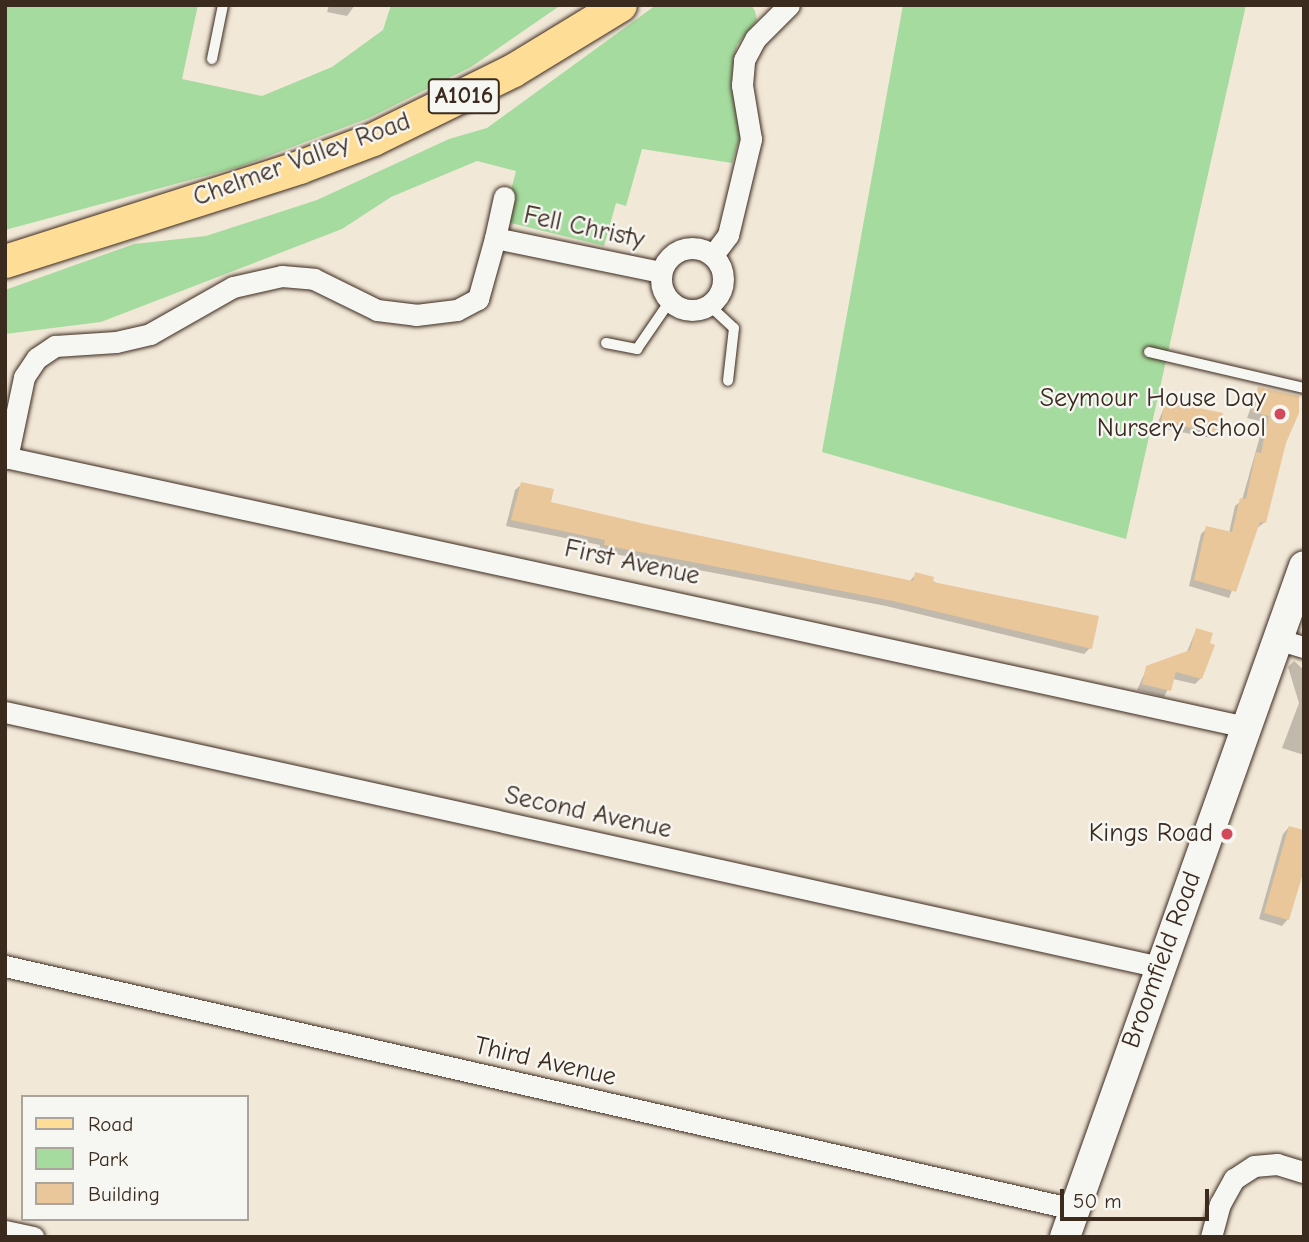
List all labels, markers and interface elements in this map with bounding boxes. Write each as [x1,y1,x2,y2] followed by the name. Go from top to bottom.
[427,76,501,116] road number: A1016
[189,106,415,214] street label: Chelmer Valley Road
[521,200,647,256] street label: Fell Christy
[1040,383,1266,444] place label: Seymour House Day Nursery School
[1272,406,1288,422] marker: Seymour House Day Nursery School
[562,533,702,593] street label: First Avenue
[502,780,674,846] street label: Second Avenue
[1089,818,1213,850] place label: Kings Road
[1219,826,1235,842] marker: Kings Road
[1116,868,1208,1052] street label: Broomfield Road
[471,1031,619,1093] street label: Third Avenue
[21,1095,248,1221] legend
[88,1112,133,1136] text: Road
[88,1147,128,1171] text: Park
[1064,1176,1213,1220] scale bar
[88,1182,160,1206] text: Building
[1073,1189,1122,1213] text: 50 m

